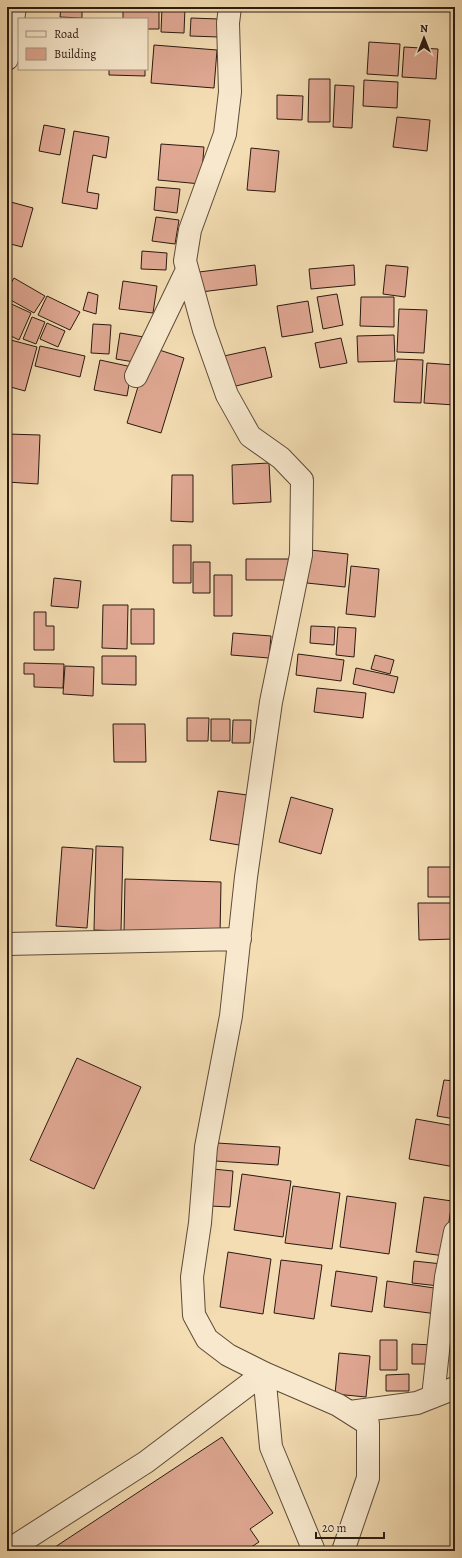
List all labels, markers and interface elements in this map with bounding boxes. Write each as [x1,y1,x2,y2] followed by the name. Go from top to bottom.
[18,18,148,70] legend
[404,18,444,58] north arrow
[420,21,428,36] text: N
[54,26,80,42] text: Road
[54,46,96,62] text: Building
[316,1514,384,1540] scale bar
[322,1520,346,1536] text: 20 m

